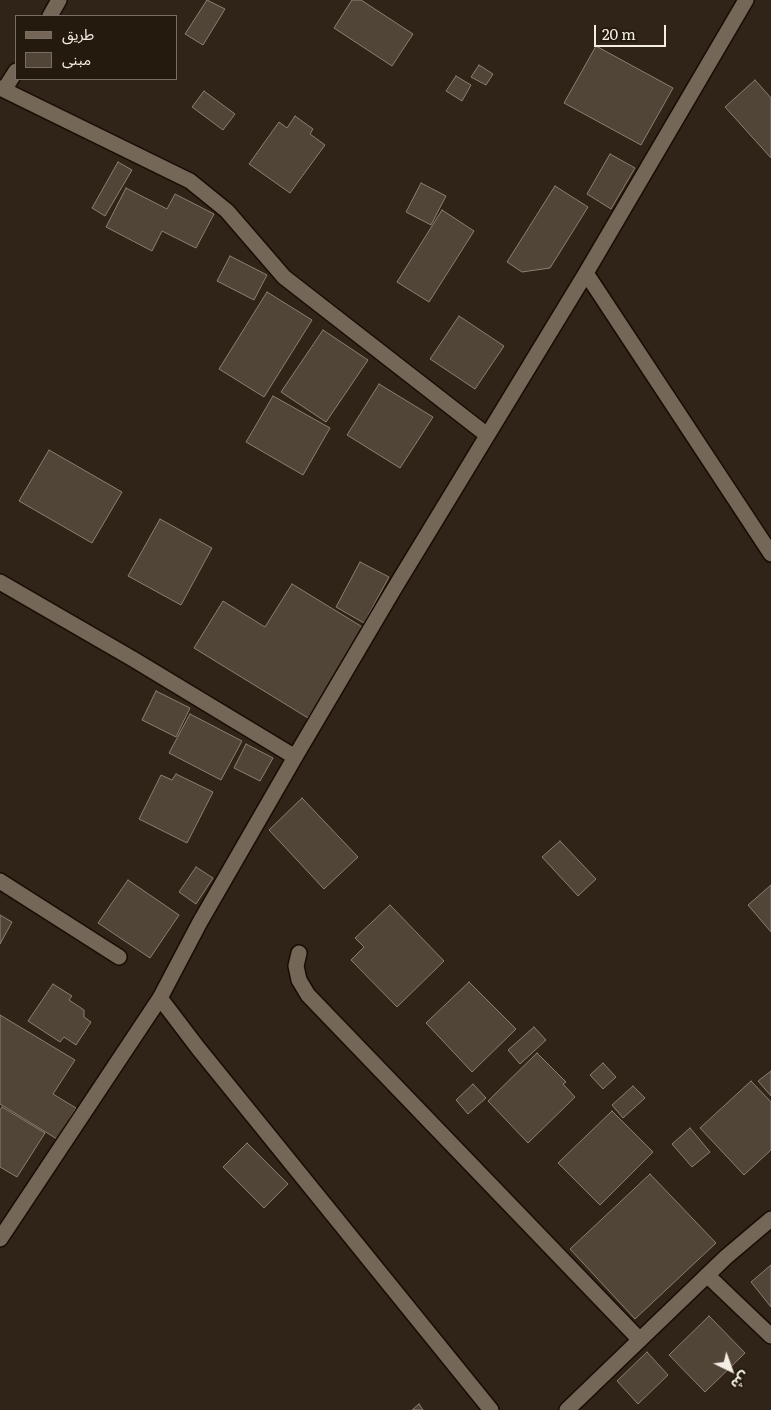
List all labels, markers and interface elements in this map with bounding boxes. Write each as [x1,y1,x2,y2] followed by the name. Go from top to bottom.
[15,15,178,80] legend
[596,15,668,47] scale bar
[62,22,94,45] text: طريق
[602,22,636,45] text: 20 m
[62,47,91,70] text: مبنى
[706,1345,756,1395] north arrow
[727,1367,755,1395] text: ش

